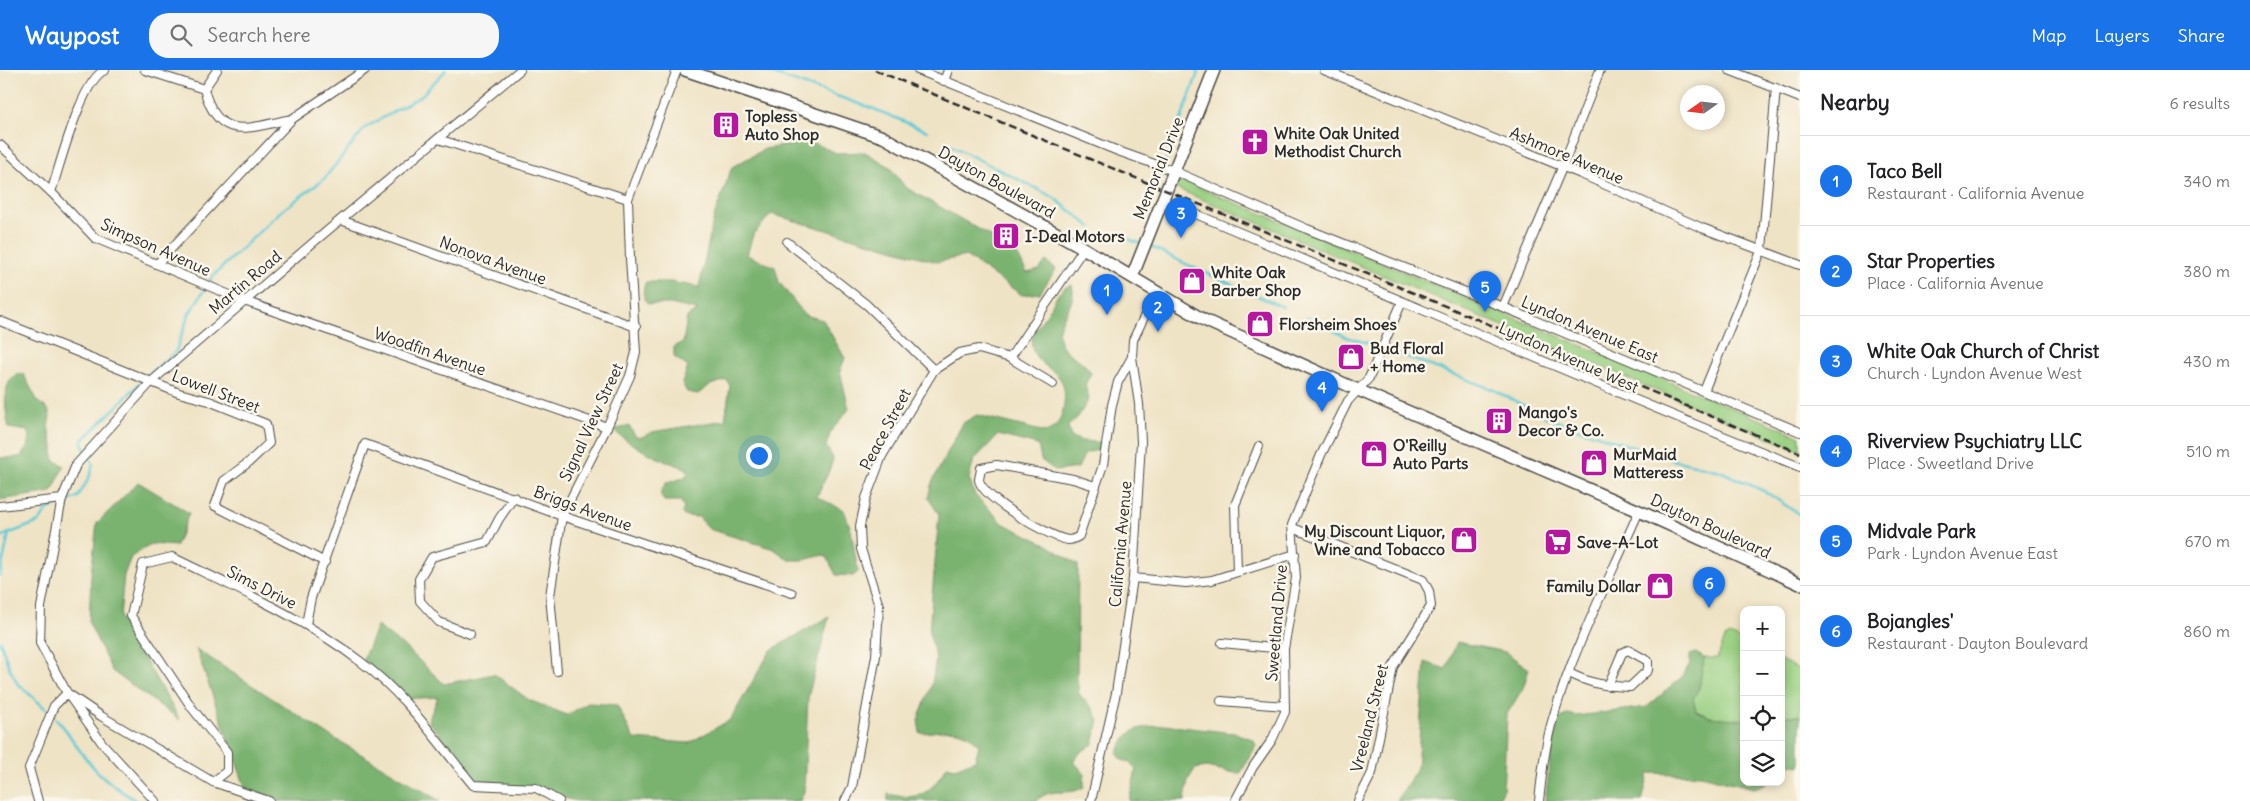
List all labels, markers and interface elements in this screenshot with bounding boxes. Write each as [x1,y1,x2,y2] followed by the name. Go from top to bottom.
[149,13,499,58] search box
[25,20,119,50] text: Waypost
[167,21,195,49] icon: search
[207,23,310,47] text: Search here
[2031,24,2066,47] text: Map
[2094,24,2150,47] text: Layers
[2178,24,2225,47] text: Share
[1680,85,1725,130] north arrow
[1820,89,1890,116] text: Nearby
[2169,93,2230,113] text: 6 results
[745,106,819,145] place label: Topless Auto Shop
[711,110,741,140] building icon: Topless Auto Shop
[1128,114,1188,222] street label: Memorial Drive
[1507,122,1627,188] street label: Ashmore Avenue
[1274,123,1401,161] place label: White Oak United Methodist Church
[1240,127,1270,157] church icon: White Oak United Methodist Church
[935,142,1059,222] street label: Dayton Boulevard
[1867,159,1942,183] text: Taco Bell
[1833,171,1839,191] text: 1
[2183,171,2230,191] text: 340 m
[1867,183,2084,203] text: Restaurant · California Avenue
[1165,197,1197,238] pin: 3
[98,214,214,280] street label: Simpson Avenue
[991,221,1021,251] building icon: I-Deal Motors
[1025,226,1125,246] place label: I-Deal Motors
[437,231,549,289] street label: Nonova Avenue
[205,246,285,318] street label: Martin Road
[1867,249,1995,273] text: Star Properties
[1832,261,1840,281] text: 2
[2183,261,2230,281] text: 380 m
[1211,262,1301,301] place label: White Oak Barber Shop
[1177,266,1207,296] shop icon: White Oak Barber Shop
[1469,271,1501,312] pin: 5
[1867,273,2044,293] text: Place · California Avenue
[1091,274,1123,315] pin: 1
[1142,291,1174,332] pin: 2
[1519,291,1662,367] street label: Lyndon Avenue East
[1245,309,1275,339] shop icon: Florsheim Shoes
[1279,314,1397,334] place label: Florsheim Shoes
[1496,317,1643,397] street label: Lyndon Avenue West
[371,323,489,379] street label: Woodfin Avenue
[1370,338,1444,376] place label: Bud Floral + Home
[1867,339,2099,363] text: White Oak Church of Christ
[1336,342,1366,372] shop icon: Bud Floral + Home
[1831,351,1841,371] text: 3
[2183,351,2230,371] text: 430 m
[555,359,627,484] street label: Signal View Street
[1867,363,2082,383] text: Church · Lyndon Avenue West
[169,365,263,417] street label: Lowell Street
[1306,371,1338,412] pin: 4
[855,384,915,473] street label: Peace Street
[1518,402,1604,440] place label: Mango's Decor & Co.
[1484,406,1514,436] building icon: Mango's Decor & Co.
[1867,429,2082,453] text: Riverview Psychiatry LLC
[1393,435,1468,473] place label: O'Reilly Auto Parts
[1359,439,1389,469] shop icon: O'Reilly Auto Parts
[1831,441,1841,461] text: 4
[2186,441,2230,461] text: 510 m
[746,443,772,469] your location
[1613,444,1683,482] place label: MurMaid Matteress
[1579,448,1609,478] shop icon: MurMaid Matteress
[1867,453,2034,473] text: Place · Sweetland Drive
[1105,480,1135,608] street label: California Avenue
[531,481,635,535] street label: Briggs Avenue
[1648,489,1774,563] street label: Dayton Boulevard
[1867,519,1976,543] text: Midvale Park
[1304,521,1445,559] place label: My Discount Liquor, Wine and Tobacco
[1449,525,1479,555] shop icon: My Discount Liquor, Wine and Tobacco
[1543,527,1573,557] supermarket icon: Save-A-Lot
[1831,531,1841,551] text: 5
[2185,531,2230,551] text: 670 m
[1577,532,1659,552] place label: Save-A-Lot
[1867,543,2058,563] text: Park · Lyndon Avenue East
[224,561,300,613] street label: Sims Drive
[1261,564,1291,682] street label: Sweetland Drive
[1693,567,1725,608] pin: 6
[1645,571,1675,601] shop icon: Family Dollar
[1546,576,1641,597] place label: Family Dollar
[1740,606,1785,786] map controls
[1740,606,1785,651] button: +
[1867,609,1954,633] text: Bojangles'
[1831,621,1841,641] text: 6
[2183,621,2230,641] text: 860 m
[1867,633,2088,653] text: Restaurant · Dayton Boulevard
[1740,651,1785,696] button: −
[1346,661,1392,774] street label: Vreeland Street
[1740,696,1785,741] button: locate
[1740,741,1785,786] button: layers

